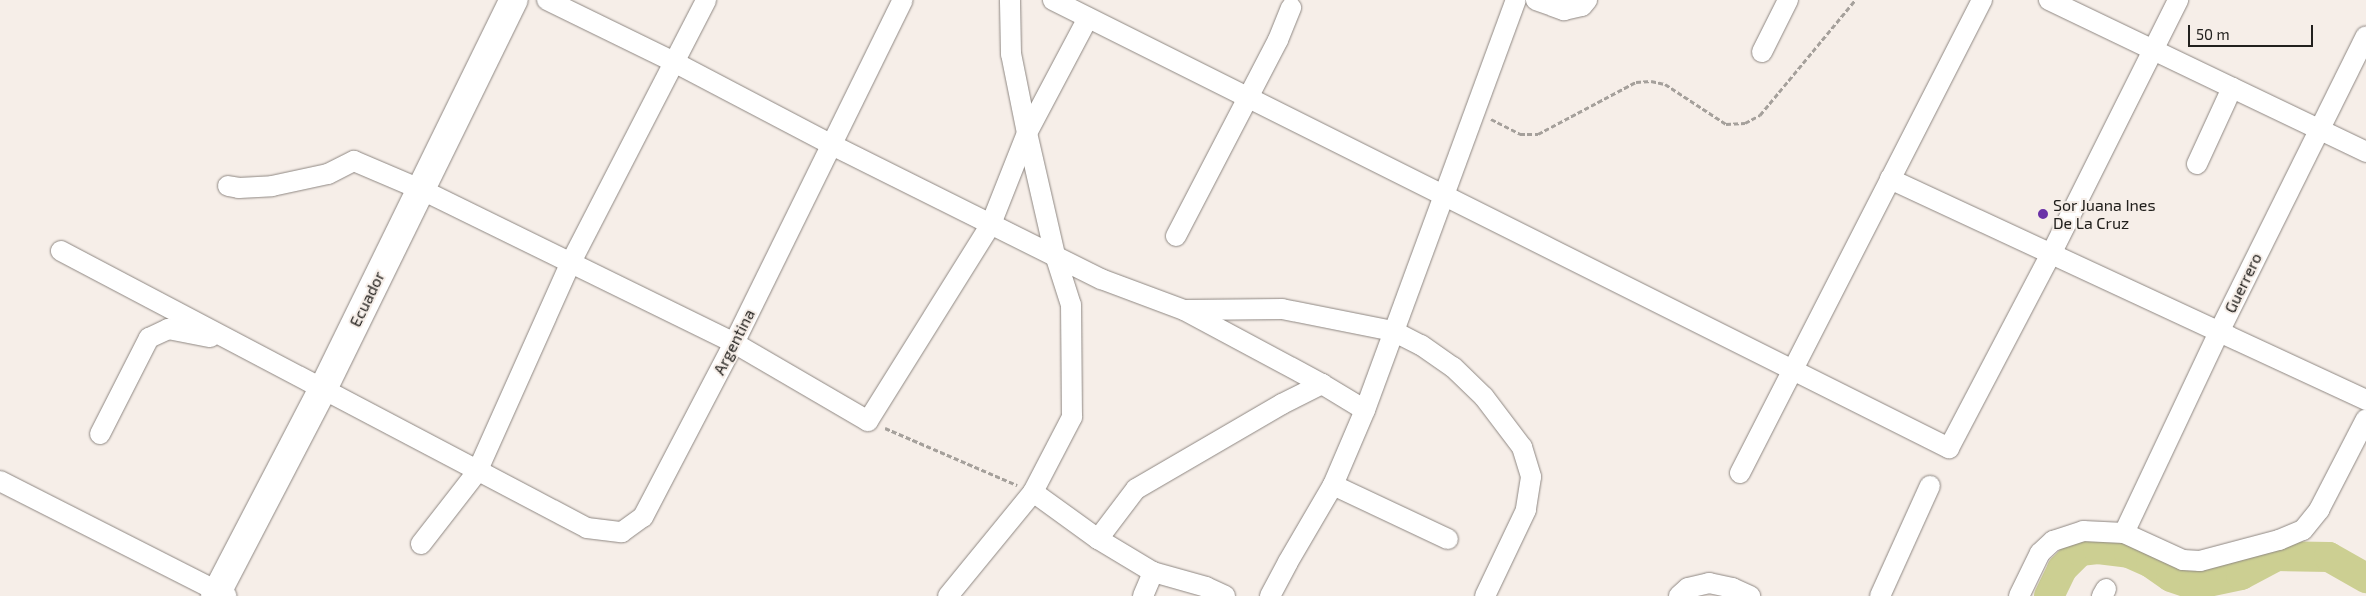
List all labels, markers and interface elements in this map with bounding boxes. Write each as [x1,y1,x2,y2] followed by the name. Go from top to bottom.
[2191,15,2316,47] scale bar
[2196,25,2230,43] text: 50 m
[2053,195,2156,233] place label: Sor Juana Ines De La Cruz
[2037,208,2049,220] marker: Sor Juana Ines De La Cruz
[2220,250,2266,316] street label: Guerrero
[345,268,389,330] street label: Ecuador
[709,306,759,378] street label: Argentina

